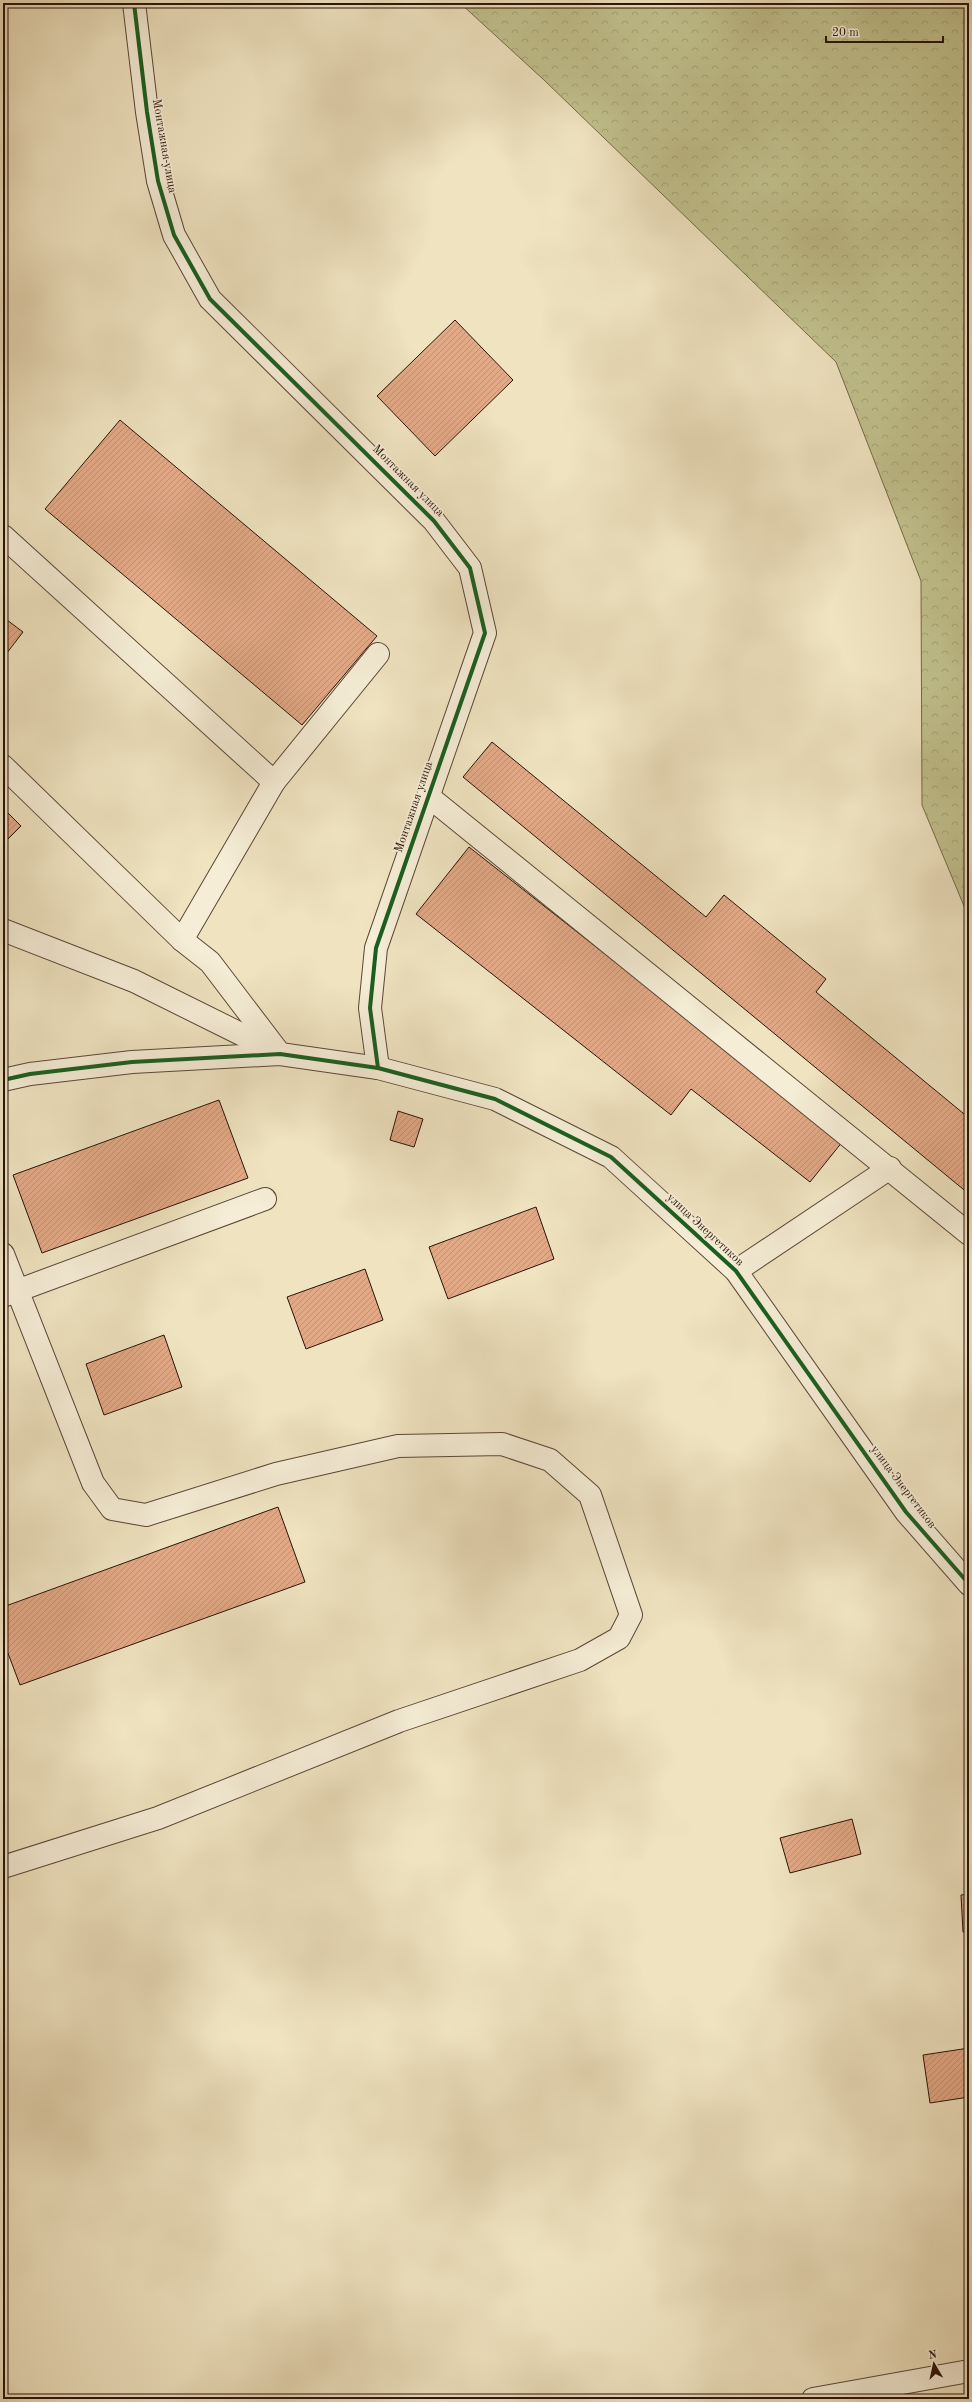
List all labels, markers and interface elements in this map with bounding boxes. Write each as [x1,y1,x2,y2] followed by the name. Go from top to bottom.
[826,18,943,44] scale bar
[832,27,859,39] text: 20 m
[150,98,178,194] street label: Монтажная улица
[370,443,446,519] street label: Монтажная улица
[393,760,435,854] street label: Монтажная улица
[664,1191,746,1269] street label: улица Энергетиков
[868,1443,938,1531] street label: улица Энергетиков
[914,2344,954,2384] north arrow
[928,2349,938,2362] text: N

